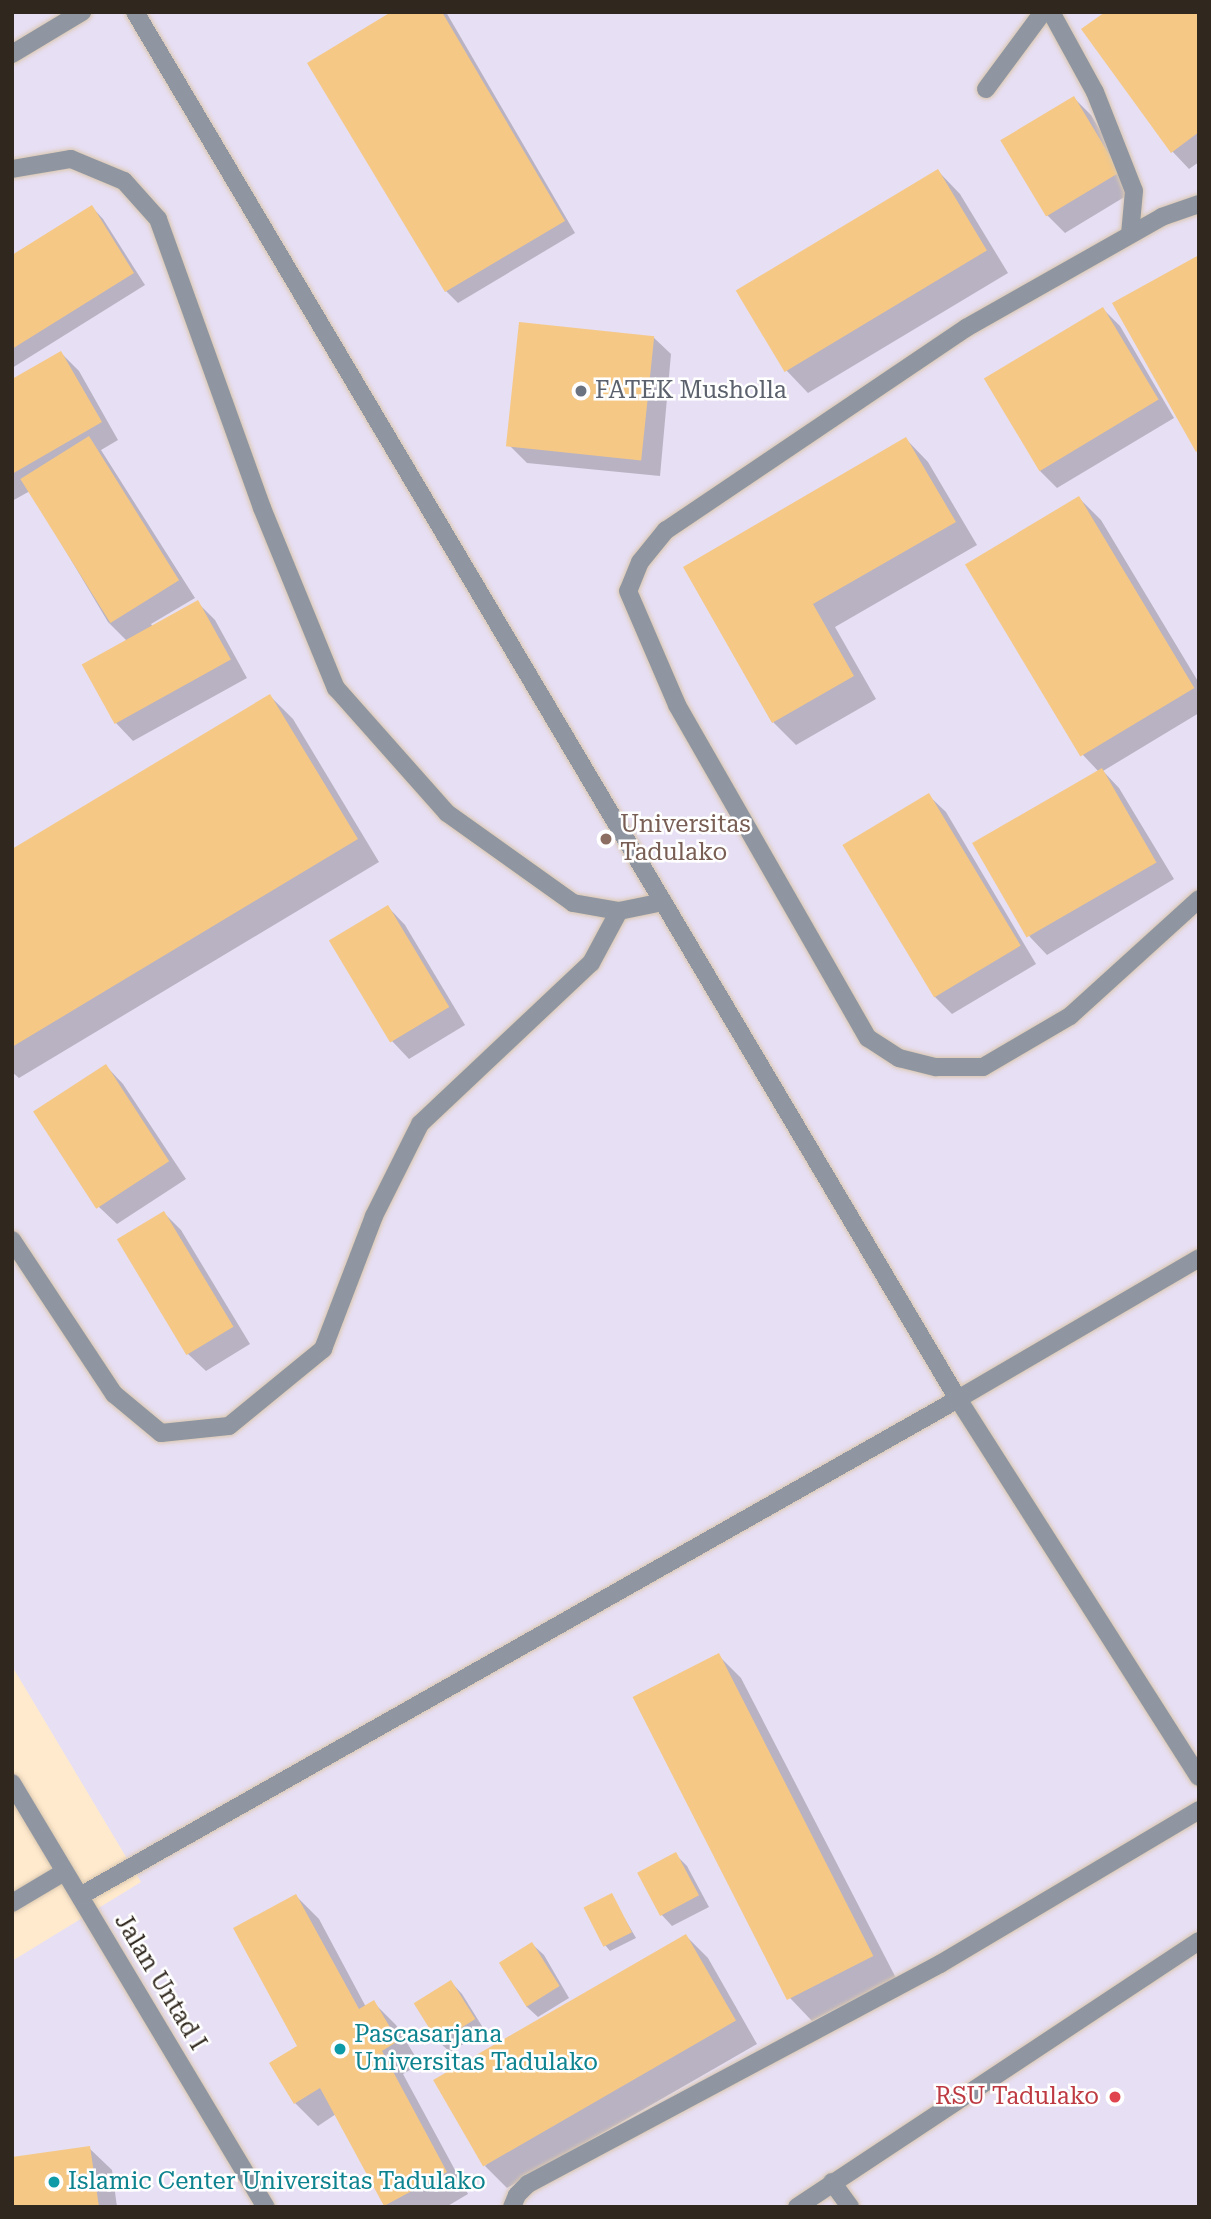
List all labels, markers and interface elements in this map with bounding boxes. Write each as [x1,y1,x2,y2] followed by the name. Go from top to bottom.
[595,377,787,405] place label: FATEK Musholla
[573,383,589,399] marker: FATEK Musholla
[620,811,751,867] place label: Universitas Tadulako
[598,831,614,847] marker: Universitas Tadulako
[108,1908,212,2056] street label: Jalan Untad I
[354,2021,598,2077] place label: Pascasarjana Universitas Tadulako
[332,2041,348,2057] marker: Pascasarjana Universitas Tadulako
[935,2083,1099,2111] place label: RSU Tadulako
[1105,2087,1125,2107] marker: RSU Tadulako
[68,2168,486,2196] place label: Islamic Center Universitas Tadulako
[46,2174,62,2190] marker: Islamic Center Universitas Tadulako

